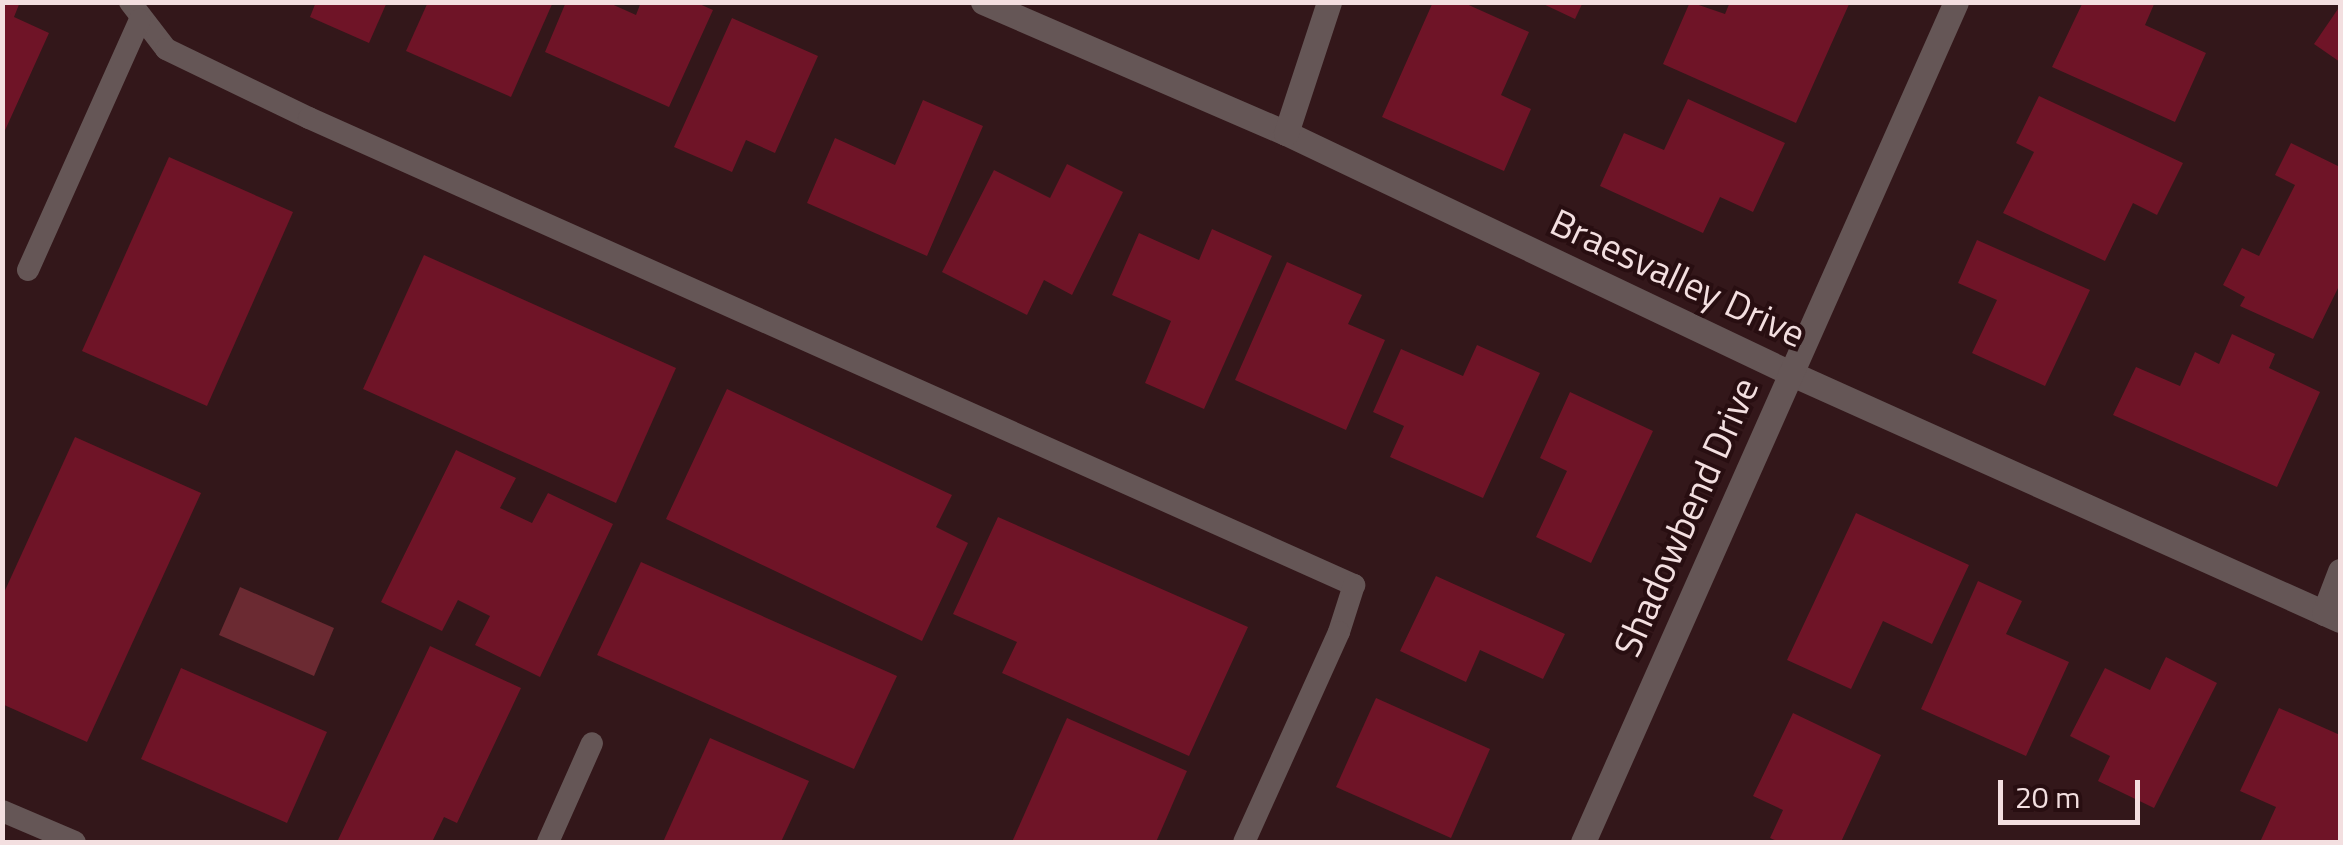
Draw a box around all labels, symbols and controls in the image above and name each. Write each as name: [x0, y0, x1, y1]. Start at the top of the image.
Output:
street label: Braesvalley Drive: [1544, 199, 1812, 357]
street label: Shadowbend Drive: [1604, 371, 1768, 663]
scale bar: [2003, 760, 2146, 822]
text: 20 m: [2015, 774, 2080, 820]

